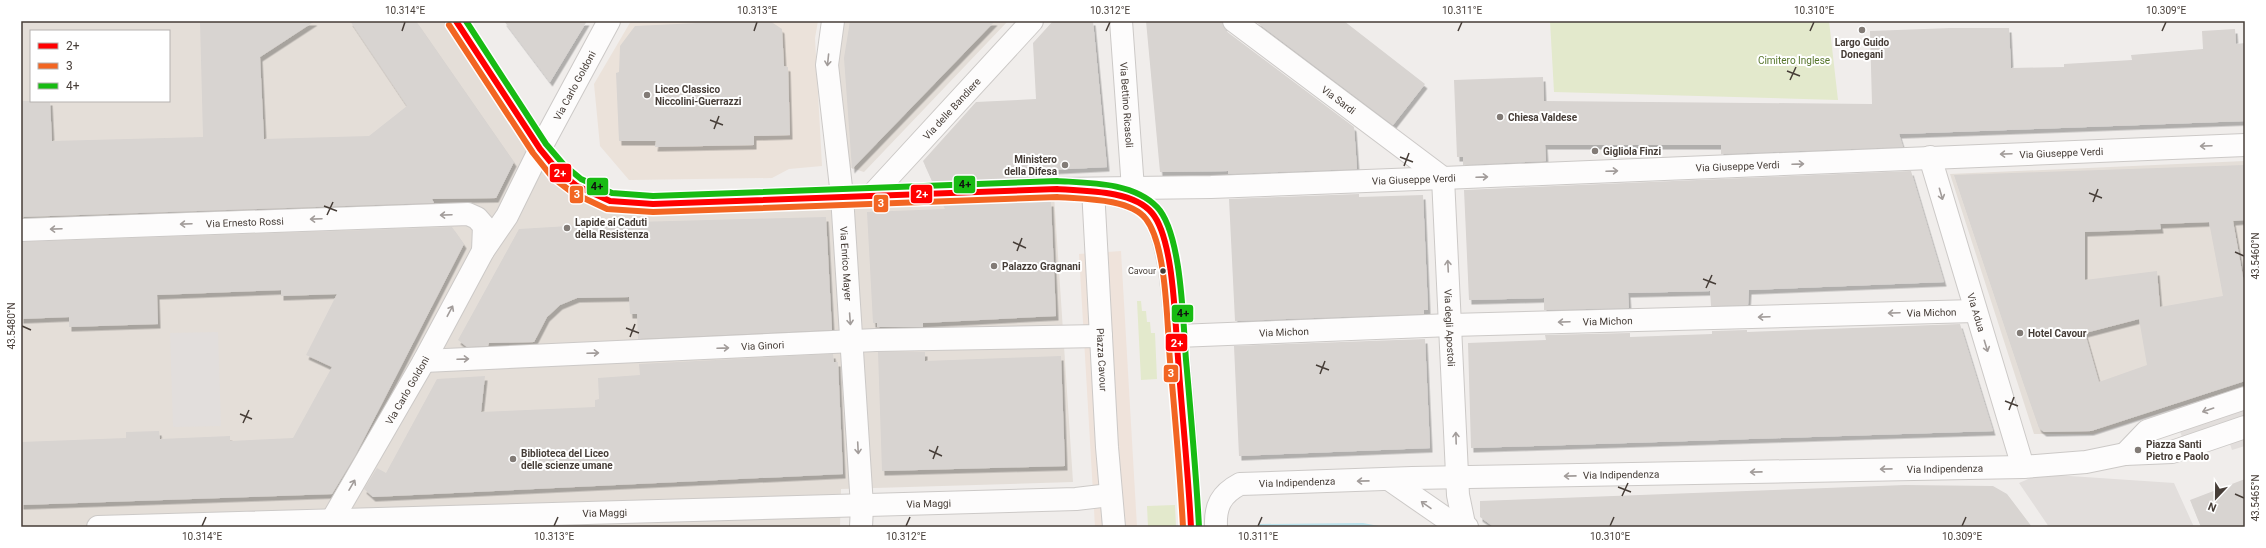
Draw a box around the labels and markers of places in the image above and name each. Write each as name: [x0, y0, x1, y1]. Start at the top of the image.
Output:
marker: Largo Guido Donegani: [1857, 25, 1867, 35]
place label: Largo Guido Donegani: [1835, 37, 1890, 60]
place label: Liceo Classico Niccolini-Guerrazzi: [655, 84, 742, 107]
marker: Liceo Classico Niccolini-Guerrazzi: [642, 90, 652, 100]
marker: Chiesa Valdese: [1495, 112, 1505, 122]
place label: Chiesa Valdese: [1508, 112, 1578, 123]
marker: Gigliola Finzi: [1590, 146, 1600, 156]
place label: Gigliola Finzi: [1603, 146, 1661, 157]
place label: Ministero della Difesa: [1004, 154, 1058, 177]
marker: Ministero della Difesa: [1060, 160, 1070, 170]
place label: Lapide ai Caduti della Resistenza: [575, 217, 649, 240]
marker: Lapide ai Caduti della Resistenza: [562, 223, 572, 233]
marker: Palazzo Gragnani: [989, 261, 999, 271]
place label: Palazzo Gragnani: [1002, 261, 1081, 272]
place label: Cavour: [1128, 266, 1156, 276]
marker: Cavour: [1158, 266, 1168, 276]
marker: Hotel Cavour: [2015, 328, 2025, 338]
place label: Hotel Cavour: [2028, 328, 2087, 339]
place label: Piazza Santi Pietro e Paolo: [2146, 439, 2209, 462]
marker: Piazza Santi Pietro e Paolo: [2133, 445, 2143, 455]
place label: Biblioteca del Liceo delle scienze umane: [521, 448, 613, 471]
marker: Biblioteca del Liceo delle scienze umane: [508, 454, 518, 464]

